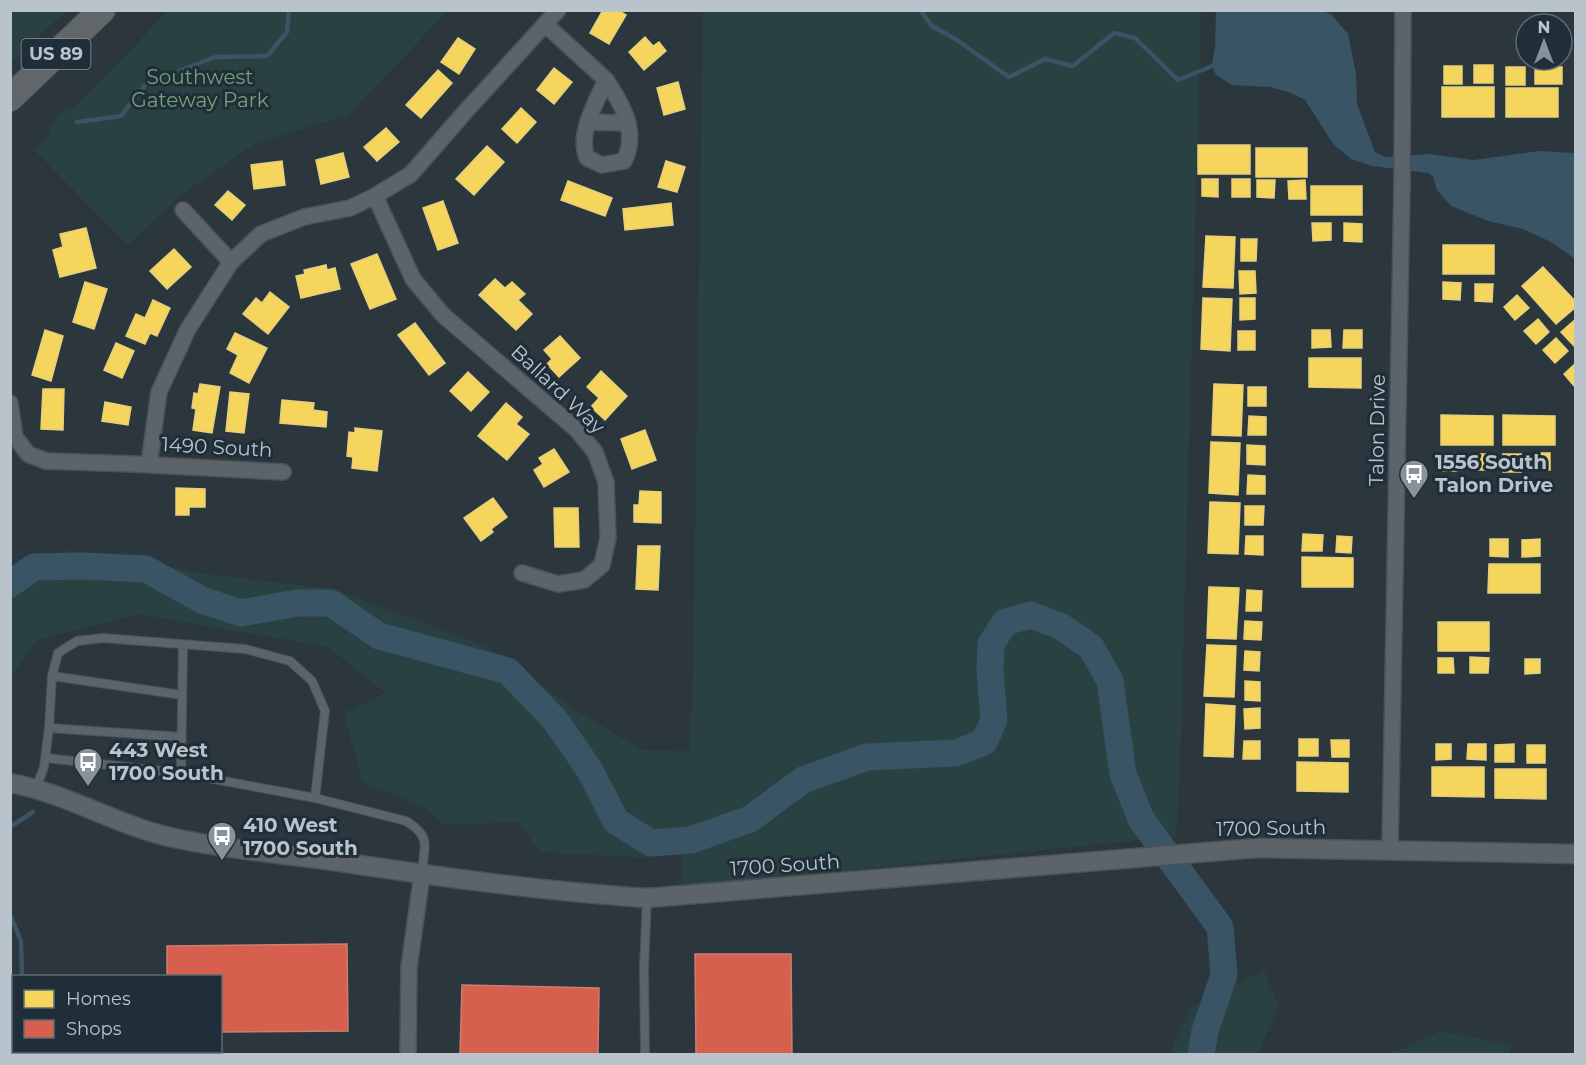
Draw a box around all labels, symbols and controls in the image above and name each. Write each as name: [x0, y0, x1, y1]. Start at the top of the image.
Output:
north arrow: [1514, 12, 1574, 72]
text: N: [1538, 18, 1550, 37]
road number: US 89: [22, 39, 90, 69]
park label: Southwest Gateway Park: [131, 65, 269, 112]
street label: Ballard Way: [506, 340, 610, 439]
street label: Talon Drive: [1364, 374, 1390, 486]
street label: 1490 South: [161, 432, 273, 462]
place label: 1556 South Talon Drive: [1435, 450, 1553, 497]
bus stop icon: 1556 South Talon Drive: [1398, 458, 1430, 500]
place label: 443 West 1700 South: [109, 738, 224, 785]
bus stop icon: 443 West 1700 South: [72, 746, 104, 788]
place label: 410 West 1700 South: [243, 813, 358, 860]
street label: 1700 South: [1216, 815, 1326, 841]
bus stop icon: 410 West 1700 South: [206, 820, 238, 862]
street label: 1700 South: [729, 849, 841, 881]
legend: [12, 975, 222, 1053]
text: Homes: [66, 988, 131, 1010]
text: Shops: [66, 1018, 122, 1040]

